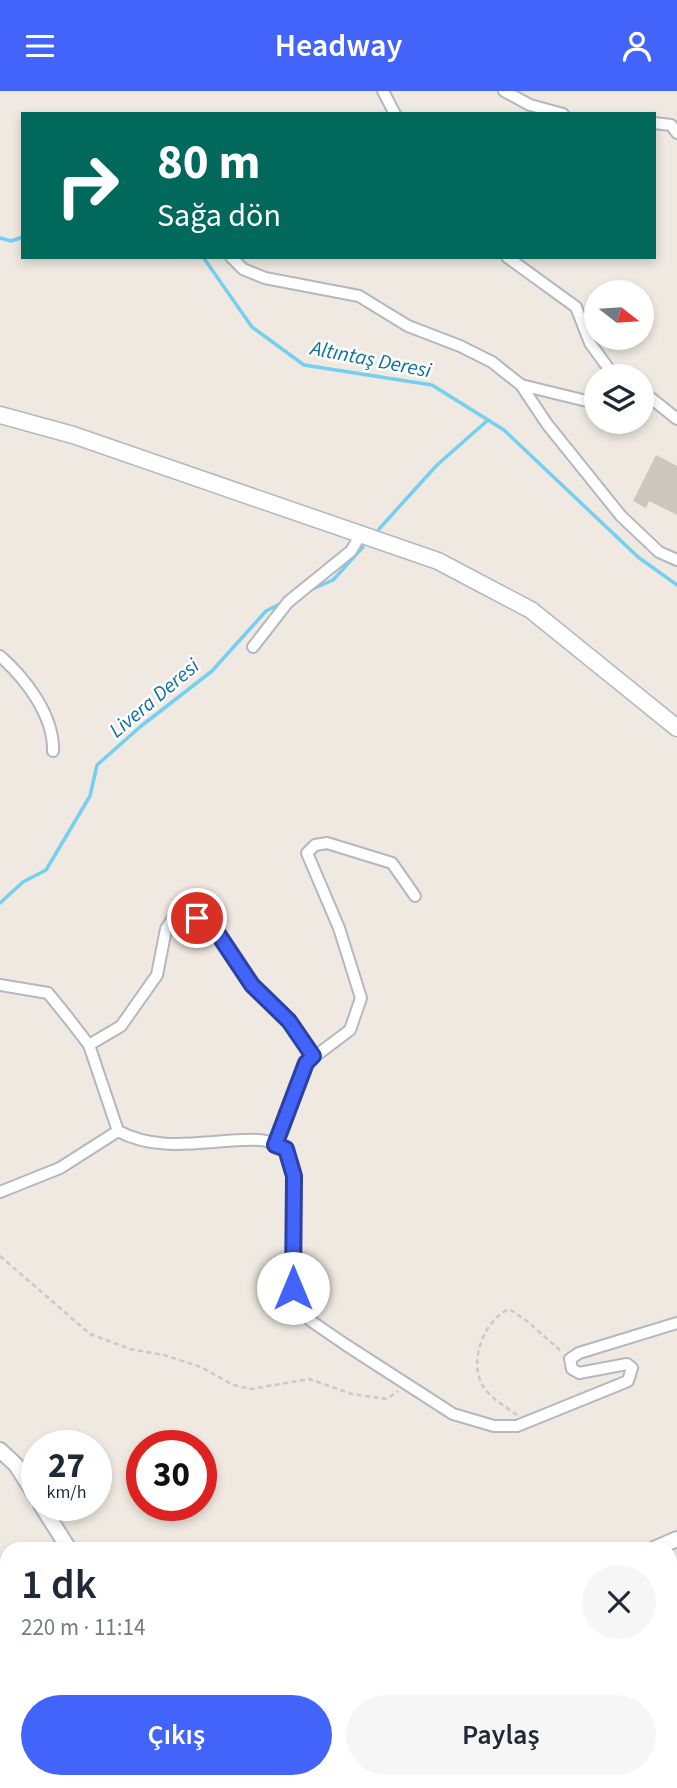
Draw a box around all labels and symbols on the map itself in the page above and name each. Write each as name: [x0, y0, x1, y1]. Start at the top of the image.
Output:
north arrow: [584, 280, 654, 350]
water label: Altıntaş Deresi: [306, 332, 435, 386]
water label: Livera Deresi: [102, 651, 206, 745]
pin: [167, 888, 227, 948]
position arrow: [256, 1251, 330, 1325]
speed limit sign: 30: [126, 1430, 217, 1521]

